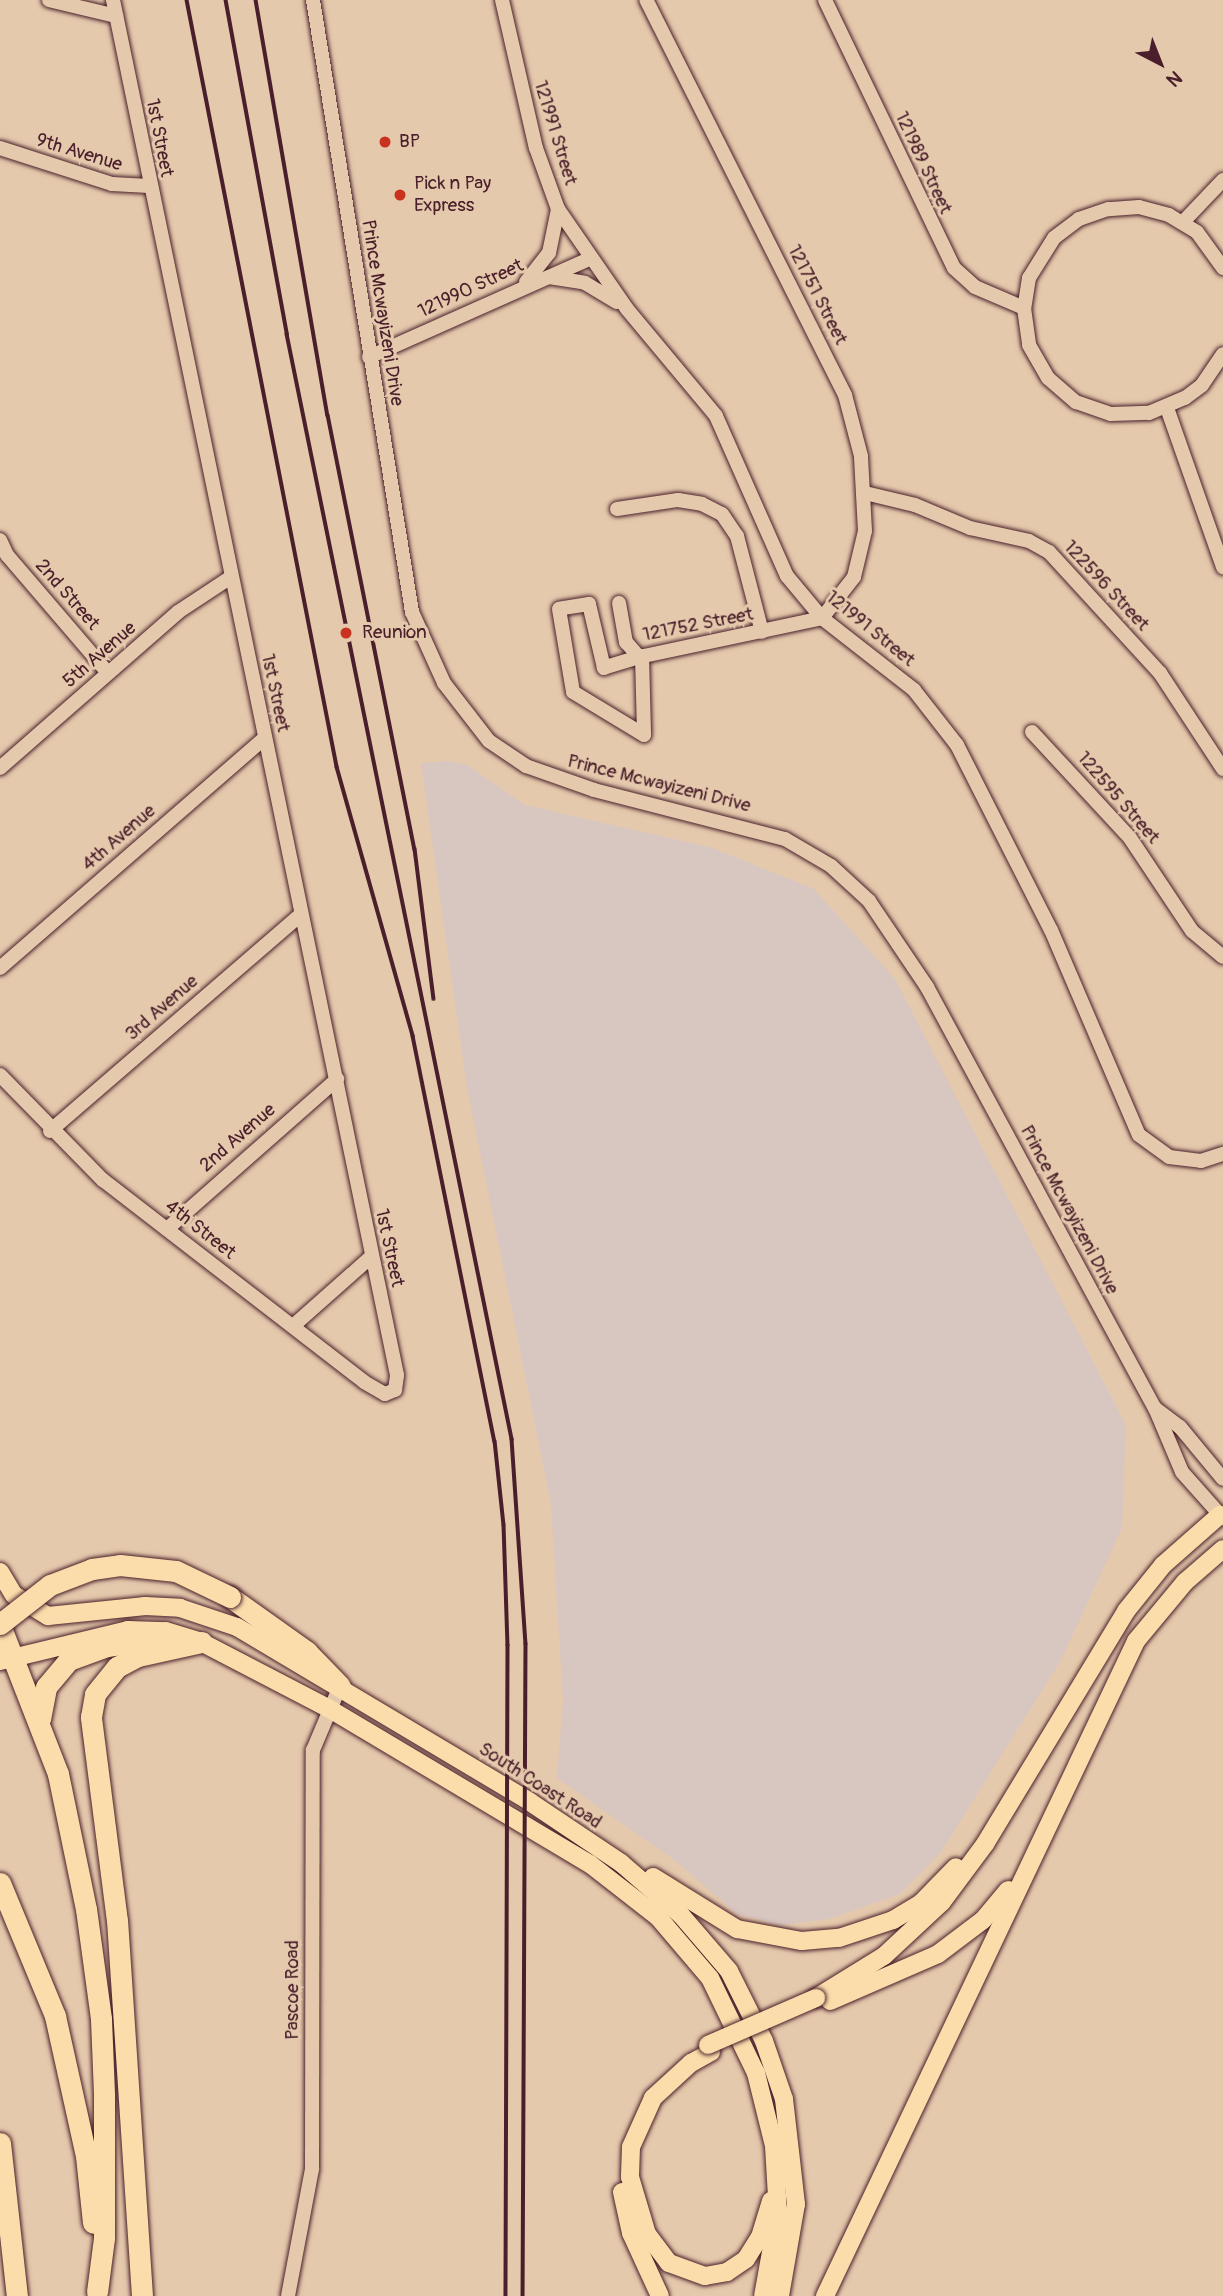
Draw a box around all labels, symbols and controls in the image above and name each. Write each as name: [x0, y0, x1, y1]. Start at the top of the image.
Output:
north arrow: [1125, 28, 1195, 98]
text: N: [1161, 65, 1187, 92]
street label: 121991 Street: [528, 78, 582, 188]
street label: 1st Street: [140, 97, 178, 179]
street label: 121989 Street: [889, 108, 957, 218]
street label: 9th Avenue: [33, 129, 125, 177]
place label: BP: [399, 131, 420, 153]
marker: BP: [377, 134, 393, 150]
place label: Pick n Pay Express: [414, 173, 491, 217]
marker: Pick n Pay Express: [392, 187, 408, 203]
street label: Prince Mcwayizeni Drive: [356, 218, 408, 408]
street label: 121751 Street: [782, 241, 852, 349]
street label: 121990 Street: [415, 255, 527, 323]
street label: 122596 Street: [1058, 536, 1154, 636]
street label: 2nd Street: [30, 555, 104, 635]
street label: 121991 Street: [821, 586, 919, 672]
street label: 121752 Street: [641, 603, 755, 647]
street label: 5th Avenue: [59, 617, 141, 693]
place label: Reunion: [362, 622, 427, 644]
marker: Reunion: [336, 623, 356, 643]
street label: 1st Street: [256, 652, 294, 734]
street label: 122595 Street: [1072, 747, 1164, 849]
street label: Prince Mcwayizeni Drive: [565, 750, 753, 818]
street label: 4th Avenue: [78, 800, 160, 876]
street label: 3rd Avenue: [121, 970, 203, 1046]
street label: 2nd Avenue: [195, 1099, 281, 1177]
street label: Prince Mcwayizeni Drive: [1015, 1122, 1123, 1298]
street label: 4th Street: [160, 1195, 240, 1265]
street label: 1st Street: [370, 1207, 408, 1289]
street label: South Coast Road: [474, 1738, 606, 1834]
street label: Pascoe Road: [282, 1940, 304, 2040]

